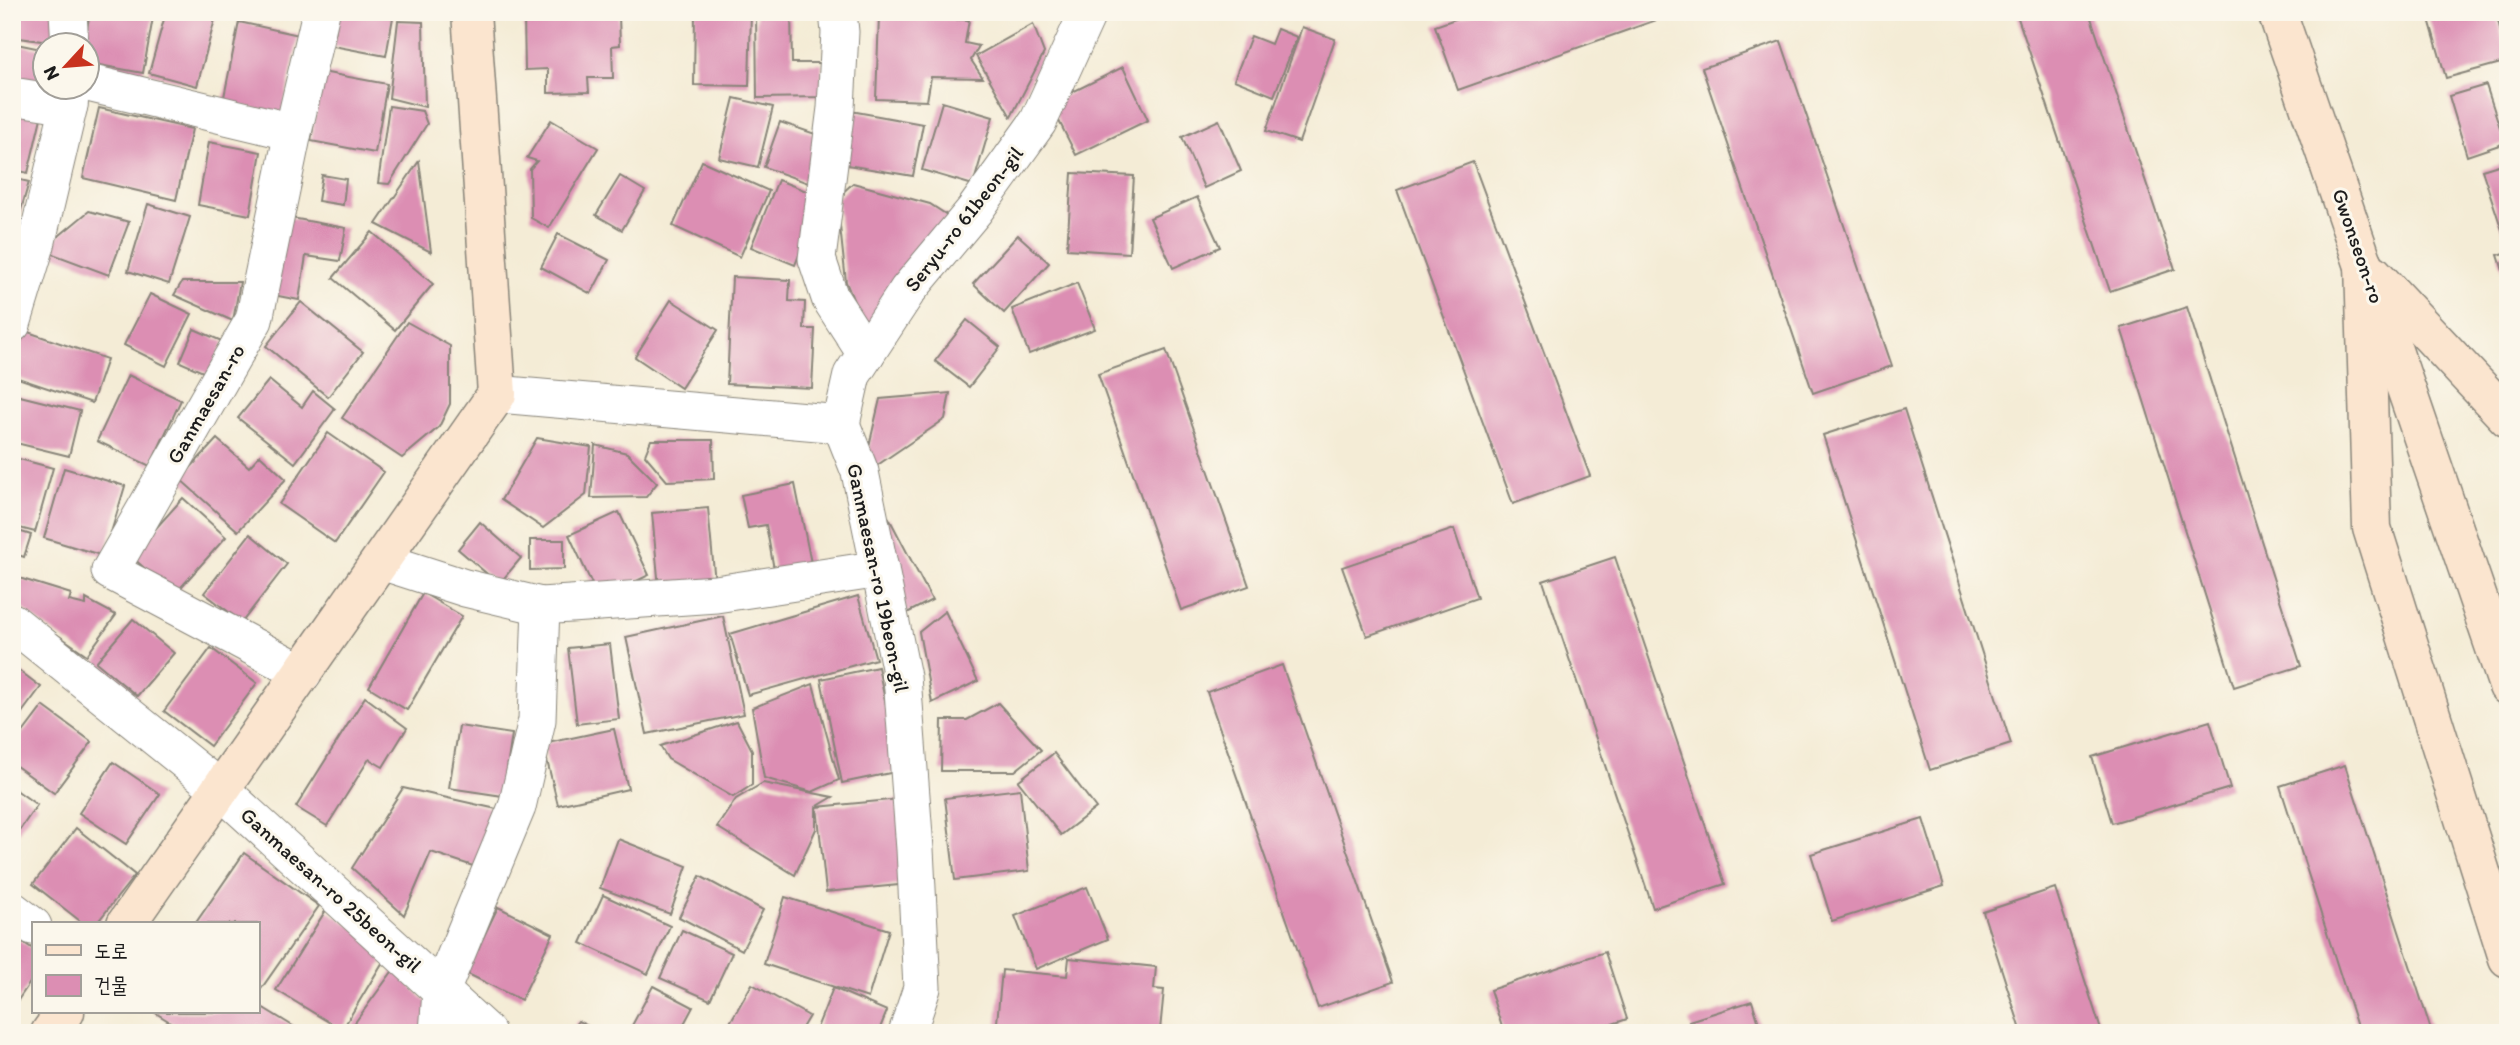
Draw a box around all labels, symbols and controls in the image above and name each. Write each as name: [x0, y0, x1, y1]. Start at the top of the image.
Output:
north arrow: [32, 32, 102, 102]
text: N: [38, 62, 64, 84]
street label: Seryu-ro 61beon-gil: [899, 141, 1028, 296]
street label: Gwonseon-ro: [2327, 185, 2390, 307]
street label: Ganmaesan-ro: [161, 340, 250, 468]
street label: Ganmaesan-ro 19beon-gil: [842, 461, 915, 695]
street label: Ganmaesan-ro 25beon-gil: [236, 802, 427, 978]
legend: [32, 922, 259, 1014]
text: 도로: [94, 938, 128, 963]
text: 건물: [94, 972, 128, 997]

